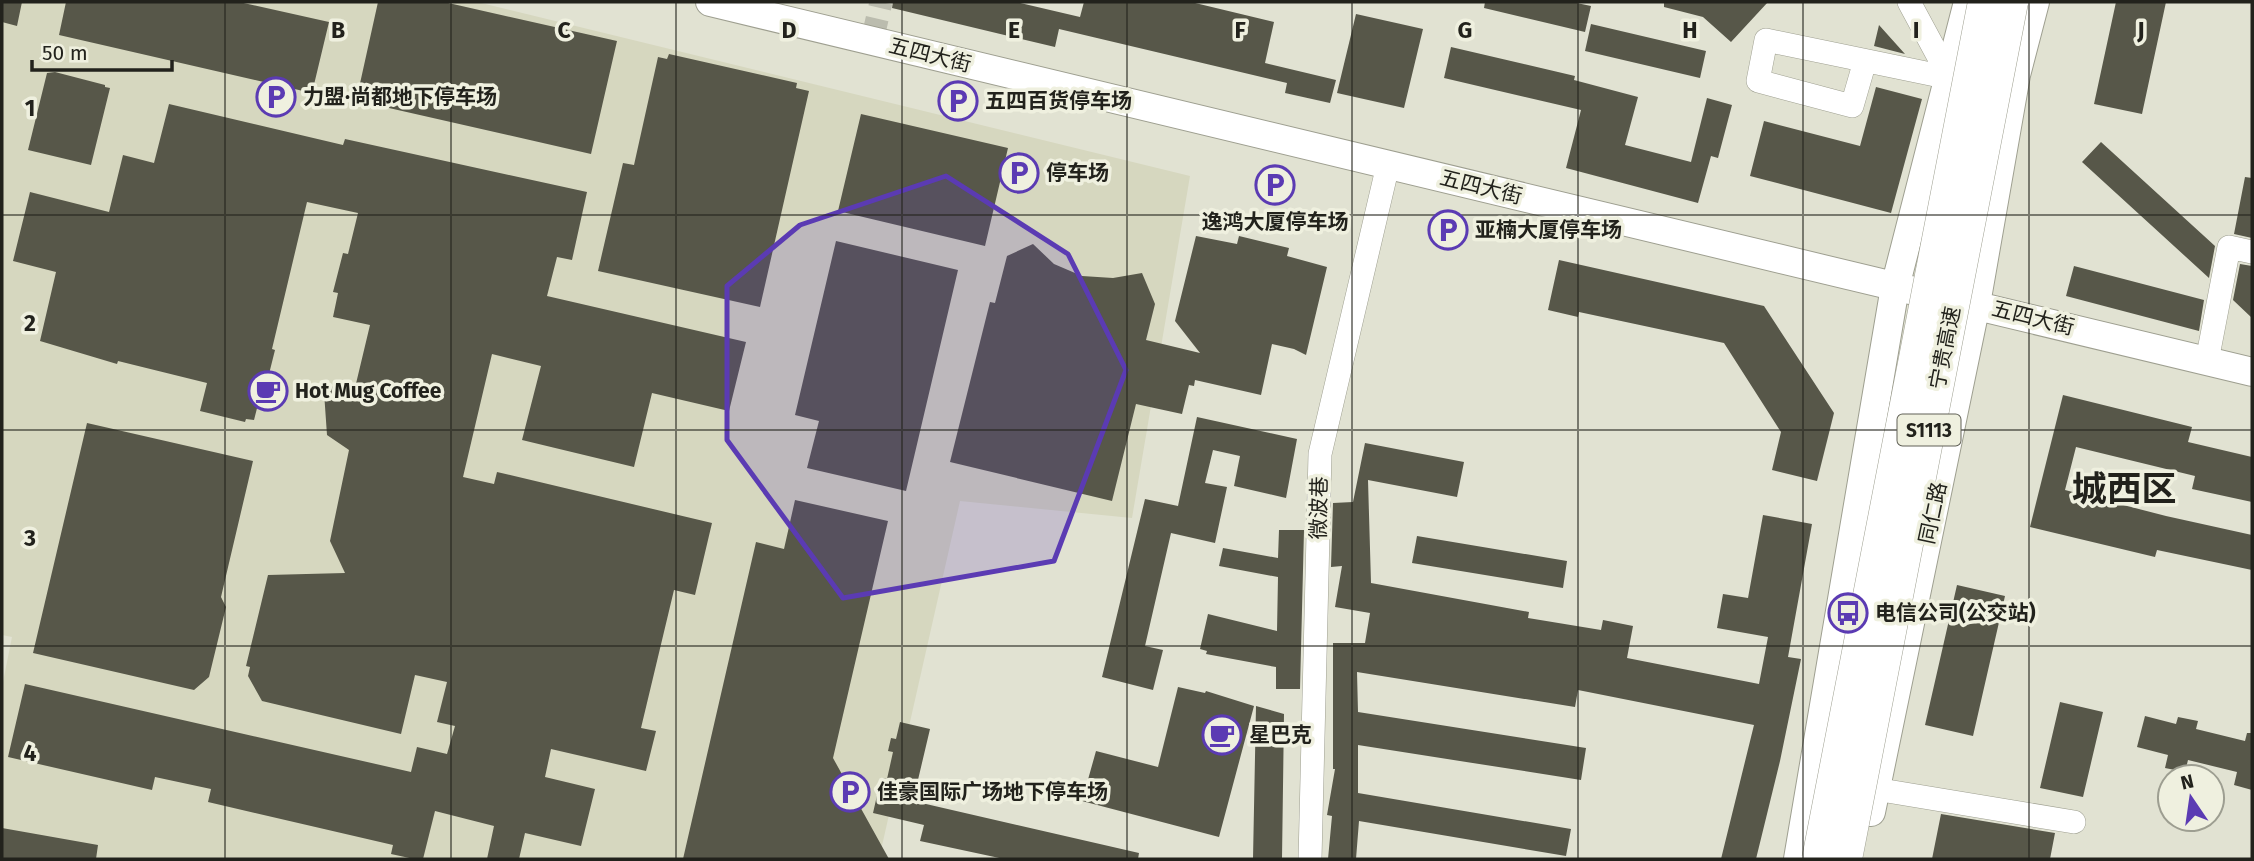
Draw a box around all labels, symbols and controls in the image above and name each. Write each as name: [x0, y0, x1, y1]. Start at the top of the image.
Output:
text: B: [331, 16, 345, 44]
text: C: [557, 16, 571, 44]
text: D: [782, 16, 797, 44]
text: E: [1008, 16, 1020, 44]
text: F: [1234, 16, 1246, 44]
text: G: [1458, 16, 1472, 44]
text: H: [1682, 16, 1698, 44]
text: I: [1913, 16, 1919, 44]
text: J: [2136, 16, 2145, 44]
scale bar: [32, 28, 172, 72]
street label: 五四大街: [886, 32, 974, 78]
text: 50 m: [42, 40, 88, 66]
parking icon: 力盟·尚都地下停车场: [255, 76, 297, 118]
parking icon: 五四百货停车场: [937, 80, 979, 122]
place label: 力盟·尚都地下停车场: [303, 84, 497, 110]
place label: 五四百货停车场: [985, 88, 1132, 114]
text: 1: [25, 94, 35, 122]
parking icon: 停车场: [998, 152, 1040, 194]
place label: 停车场: [1046, 160, 1109, 186]
parking icon: 逸鸿大厦停车场: [1254, 164, 1296, 206]
street label: 五四大街: [1437, 164, 1525, 210]
place label: 逸鸿大厦停车场: [1202, 209, 1349, 235]
parking icon: 亚楠大厦停车场: [1427, 209, 1469, 251]
place label: 亚楠大厦停车场: [1475, 217, 1622, 243]
street label: 五四大街: [1989, 295, 2077, 341]
street label: 宁贵高速: [1924, 304, 1966, 392]
text: 2: [24, 309, 36, 337]
cafe icon: Hot Mug Coffee: [247, 370, 289, 412]
place label: Hot Mug Coffee: [295, 378, 442, 404]
road number: S1113: [1898, 414, 1960, 446]
district label: 城西区: [2071, 468, 2177, 510]
street label: 微波巷: [1305, 476, 1333, 540]
street label: 同仁路: [1914, 479, 1952, 547]
text: 3: [23, 524, 36, 552]
bus stop icon: 电信公司(公交站): [1827, 592, 1869, 634]
place label: 电信公司(公交站): [1875, 600, 2036, 626]
cafe icon: 星巴克: [1201, 714, 1243, 756]
place label: 星巴克: [1249, 722, 1312, 748]
text: 4: [24, 739, 37, 767]
north arrow: [2156, 763, 2226, 833]
text: N: [2179, 769, 2196, 795]
parking icon: 佳豪国际广场地下停车场: [829, 771, 871, 813]
place label: 佳豪国际广场地下停车场: [877, 779, 1108, 805]

